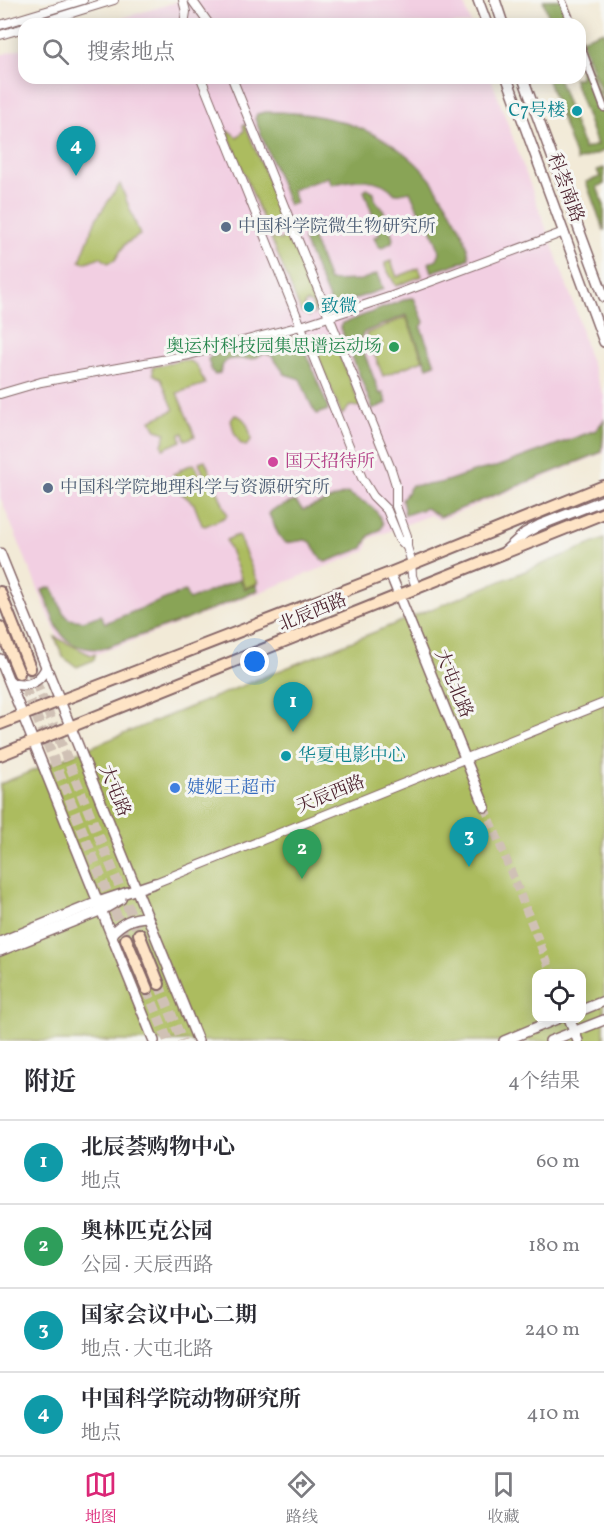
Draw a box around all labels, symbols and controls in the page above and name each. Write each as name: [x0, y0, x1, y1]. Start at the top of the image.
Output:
search box: [18, 18, 586, 84]
icon: search: [39, 35, 72, 68]
text: 搜索地点: [87, 38, 175, 69]
place label: C7号楼: [509, 99, 565, 124]
marker: C7号楼: [570, 104, 584, 118]
pin: 4: [56, 126, 96, 176]
street label: 科荟南路: [541, 150, 589, 226]
place label: 中国科学院微生物研究所: [238, 215, 436, 240]
marker: 中国科学院微生物研究所: [219, 220, 233, 234]
place label: 致微: [321, 295, 357, 320]
marker: 致微: [302, 300, 316, 314]
place label: 奥运村科技园集思谱运动场: [166, 335, 382, 360]
marker: 奥运村科技园集思谱运动场: [387, 340, 401, 354]
place label: 国天招待所: [285, 450, 375, 475]
marker: 国天招待所: [266, 455, 280, 469]
place label: 中国科学院地理科学与资源研究所: [60, 476, 330, 501]
marker: 中国科学院地理科学与资源研究所: [41, 481, 55, 495]
street label: 北辰西路: [275, 588, 351, 638]
street label: 大屯北路: [428, 646, 478, 722]
your location: [240, 647, 269, 676]
pin: 1: [274, 682, 312, 732]
place label: 华夏电影中心: [298, 744, 406, 769]
marker: 华夏电影中心: [279, 749, 293, 763]
street label: 大屯路: [92, 761, 136, 821]
street label: 天辰西路: [293, 770, 369, 820]
place label: 婕妮王超市: [187, 776, 277, 801]
marker: 婕妮王超市: [168, 781, 182, 795]
pin: 3: [450, 818, 488, 867]
pin: 2: [282, 830, 322, 879]
map controls: [532, 969, 586, 1023]
button: locate: [532, 969, 586, 1023]
text: 附近: [24, 1065, 76, 1101]
text: 4个结果: [508, 1068, 580, 1096]
text: 北辰荟购物中心: [81, 1133, 235, 1164]
text: 1: [39, 1148, 48, 1176]
text: 60 m: [536, 1148, 580, 1176]
text: 地点: [81, 1168, 121, 1196]
text: 奥林匹克公园: [81, 1217, 213, 1248]
text: 2: [38, 1232, 49, 1260]
text: 180 m: [528, 1232, 580, 1260]
text: 公园 · 天辰西路: [81, 1252, 213, 1280]
text: 国家会议中心二期: [81, 1301, 257, 1332]
text: 3: [38, 1316, 49, 1344]
text: 240 m: [525, 1316, 580, 1344]
text: 地点 · 大屯北路: [81, 1336, 213, 1364]
text: 中国科学院动物研究所: [81, 1385, 301, 1416]
text: 4: [37, 1400, 50, 1428]
text: 410 m: [527, 1400, 580, 1428]
text: 地点: [81, 1420, 121, 1448]
tab: 地图: [84, 1468, 117, 1529]
tab: 路线: [285, 1468, 318, 1529]
tab: 收藏: [487, 1468, 520, 1529]

